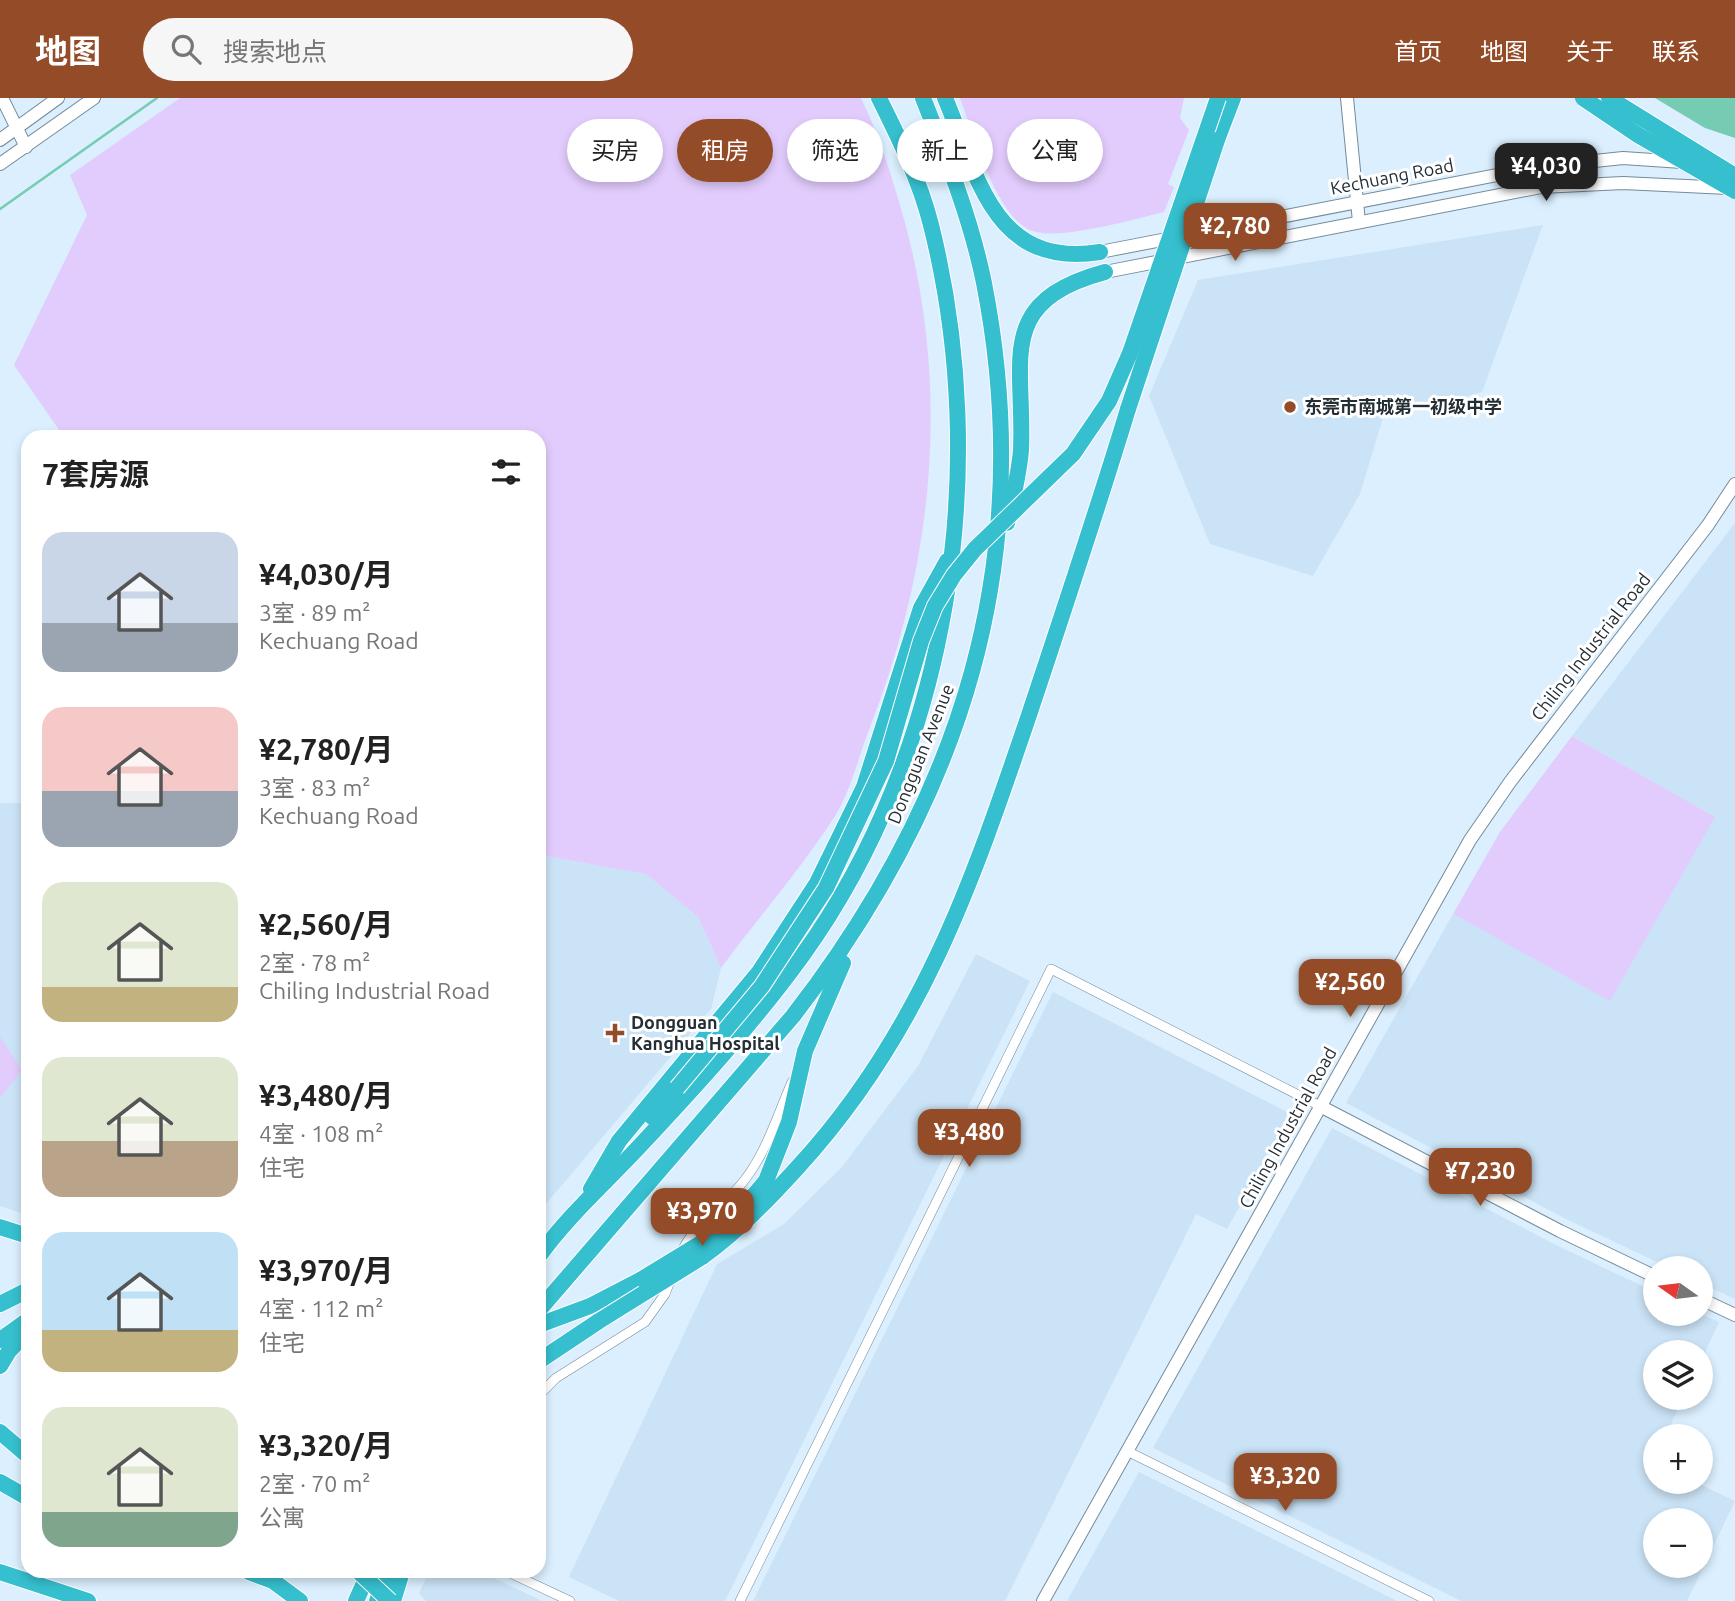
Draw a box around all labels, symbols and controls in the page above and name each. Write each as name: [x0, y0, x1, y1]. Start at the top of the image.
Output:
search box: [143, 18, 633, 81]
icon: search: [167, 30, 205, 68]
text: 地图: [35, 32, 101, 69]
text: 搜索地点: [223, 37, 327, 66]
text: 首页: [1394, 38, 1442, 65]
text: 地图: [1480, 38, 1528, 65]
text: 关于: [1566, 38, 1614, 65]
text: 联系: [1652, 38, 1700, 65]
chip: 买房: [567, 119, 663, 182]
chip: 租房: [677, 119, 773, 182]
chip: 筛选: [787, 119, 883, 182]
chip: 新上: [897, 119, 993, 182]
chip: 公寓: [1007, 119, 1103, 182]
pin: ¥4,030: [1489, 144, 1603, 203]
text: ¥4,030: [1511, 153, 1581, 178]
street label: Kechuang Road: [1329, 154, 1455, 198]
pin: ¥2,780: [1178, 204, 1292, 263]
text: ¥2,780: [1200, 213, 1270, 238]
place label: 东莞市南城第一初级中学: [1304, 396, 1502, 416]
marker: 东莞市南城第一初级中学: [1282, 399, 1298, 415]
icon: filters: [487, 453, 525, 491]
text: 7套房源: [42, 457, 149, 491]
text: ¥4,030/月: [259, 557, 394, 591]
icon: home: [98, 560, 182, 644]
street label: Chiling Industrial Road: [1527, 569, 1654, 724]
text: 3室 · 89 m²: [259, 600, 370, 625]
text: Kechuang Road: [259, 628, 419, 653]
street label: Dongguan Avenue: [883, 681, 957, 826]
text: ¥2,780/月: [259, 732, 394, 766]
icon: home: [98, 735, 182, 819]
text: 3室 · 83 m²: [259, 775, 370, 800]
text: Kechuang Road: [259, 803, 419, 828]
text: ¥2,560/月: [259, 907, 394, 941]
icon: home: [98, 910, 182, 994]
text: 2室 · 78 m²: [259, 950, 370, 975]
pin: ¥2,560: [1293, 960, 1407, 1019]
text: ¥2,560: [1315, 969, 1385, 994]
text: Chiling Industrial Road: [259, 978, 490, 1003]
place label: Dongguan Kanghua Hospital: [631, 1012, 780, 1053]
marker: Dongguan Kanghua Hospital: [605, 1023, 625, 1043]
street label: Chiling Industrial Road: [1235, 1044, 1340, 1211]
text: ¥3,480/月: [259, 1078, 394, 1112]
icon: home: [98, 1085, 182, 1169]
pin: ¥3,480: [912, 1110, 1026, 1169]
text: ¥3,480: [934, 1119, 1004, 1144]
text: 4室 · 108 m²: [259, 1121, 383, 1146]
pin: ¥7,230: [1423, 1148, 1537, 1208]
text: 住宅: [259, 1155, 305, 1180]
text: ¥7,230: [1445, 1158, 1515, 1183]
pin: ¥3,970: [645, 1188, 759, 1248]
text: ¥3,970: [667, 1198, 737, 1223]
text: ¥3,970/月: [259, 1253, 394, 1287]
north arrow: [1643, 1256, 1713, 1326]
map controls: [1643, 1256, 1713, 1578]
icon: home: [98, 1260, 182, 1344]
text: 4室 · 112 m²: [259, 1296, 383, 1321]
text: 住宅: [259, 1330, 305, 1355]
button: layers: [1643, 1340, 1713, 1410]
button: +: [1643, 1424, 1713, 1494]
text: ¥3,320/月: [259, 1428, 394, 1462]
icon: home: [98, 1435, 182, 1519]
pin: ¥3,320: [1228, 1454, 1342, 1513]
text: ¥3,320: [1250, 1463, 1320, 1488]
text: 2室 · 70 m²: [259, 1471, 370, 1496]
text: 公寓: [259, 1505, 305, 1530]
button: −: [1643, 1508, 1713, 1578]

